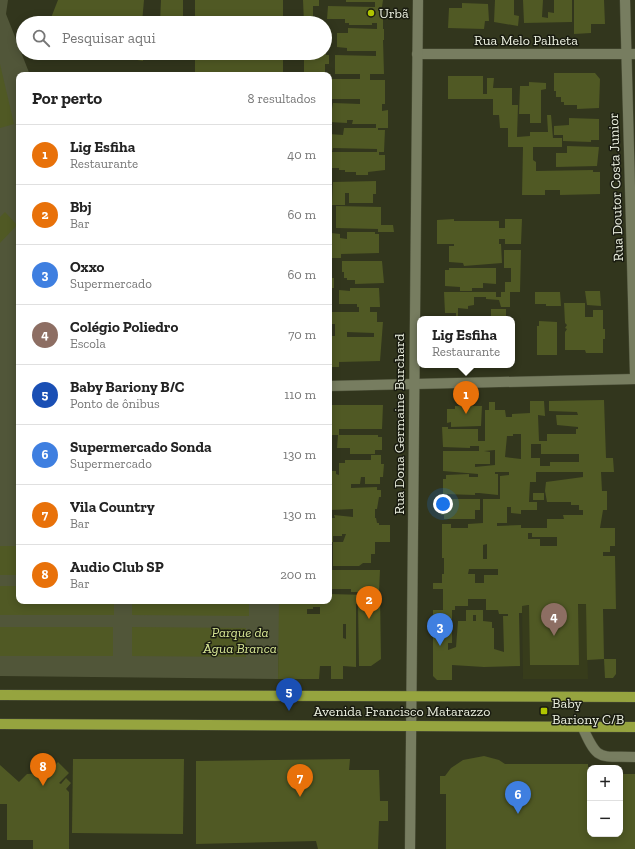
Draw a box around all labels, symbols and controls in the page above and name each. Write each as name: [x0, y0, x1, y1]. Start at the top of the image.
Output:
place label: Urbã: [379, 5, 409, 22]
marker: Urbã: [366, 8, 376, 18]
search box: [16, 16, 332, 60]
icon: search: [30, 27, 52, 49]
text: Pesquisar aqui: [62, 29, 156, 47]
street label: Rua Melo Palheta: [474, 32, 578, 49]
text: Por perto: [32, 88, 102, 108]
text: 8 resultados: [247, 91, 316, 106]
street label: Rua Doutor Costa Junior: [605, 112, 627, 262]
text: Lig Esfiha: [70, 138, 135, 156]
text: 1: [42, 147, 48, 162]
text: 40 m: [287, 147, 316, 162]
text: Restaurante: [70, 156, 138, 171]
text: Bbj: [70, 198, 92, 216]
text: 2: [42, 207, 48, 222]
text: 60 m: [287, 207, 316, 222]
text: Bar: [70, 216, 90, 231]
text: Oxxo: [70, 258, 104, 276]
text: 3: [42, 267, 48, 282]
text: 60 m: [287, 267, 316, 282]
text: Supermercado: [70, 276, 152, 291]
popup: [417, 316, 515, 368]
text: Colégio Poliedro: [70, 318, 178, 336]
text: Lig Esfiha: [432, 326, 497, 344]
text: 4: [41, 327, 49, 342]
text: 70 m: [288, 327, 316, 342]
street label: Rua Dona Germaine Burchard: [391, 333, 408, 514]
text: Escola: [70, 336, 106, 351]
text: Restaurante: [432, 344, 500, 359]
text: Baby Bariony B/C: [70, 378, 184, 396]
pin: 1: [453, 381, 479, 414]
text: 5: [42, 387, 48, 402]
text: 110 m: [284, 387, 316, 402]
text: Ponto de ônibus: [70, 396, 160, 411]
text: Supermercado Sonda: [70, 438, 212, 456]
text: 6: [42, 447, 48, 462]
text: 130 m: [283, 447, 316, 462]
text: Supermercado: [70, 456, 152, 471]
your location: [433, 494, 453, 514]
text: Vila Country: [70, 498, 155, 516]
text: 7: [42, 507, 48, 522]
text: 130 m: [283, 507, 316, 522]
text: Bar: [70, 516, 90, 531]
text: Audio Club SP: [70, 558, 164, 576]
text: 8: [41, 567, 49, 582]
text: 200 m: [280, 567, 316, 582]
text: Bar: [70, 576, 90, 591]
pin: 2: [356, 586, 382, 619]
pin: 4: [541, 603, 567, 636]
pin: 3: [427, 613, 453, 646]
park label: Parque da Água Branca: [202, 624, 277, 657]
pin: 5: [276, 678, 302, 711]
place label: Baby Bariony C/B: [552, 695, 624, 728]
street label: Avenida Francisco Matarazzo: [313, 703, 491, 720]
marker: Baby Bariony C/B: [539, 706, 549, 716]
pin: 8: [30, 753, 56, 786]
pin: 7: [287, 764, 313, 797]
map controls: [587, 765, 623, 837]
button: +: [587, 765, 623, 801]
pin: 6: [505, 781, 531, 814]
button: −: [587, 801, 623, 837]

